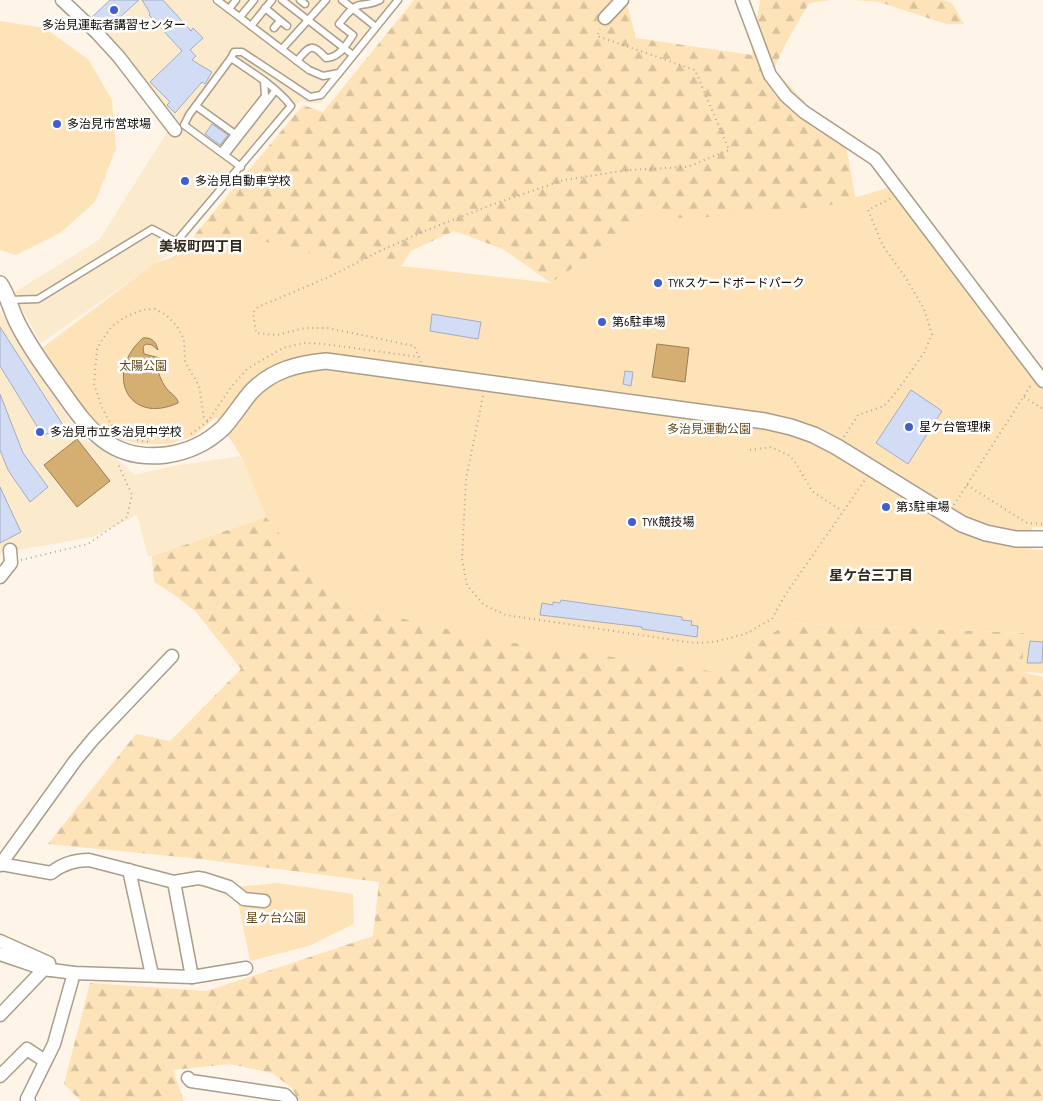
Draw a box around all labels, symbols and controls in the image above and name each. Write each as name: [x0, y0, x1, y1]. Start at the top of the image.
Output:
marker: 多治見運転者講習センター: [108, 4, 120, 16]
place label: 多治見運転者講習センター: [42, 17, 186, 32]
place label: 多治見市営球場: [67, 116, 151, 131]
marker: 多治見市営球場: [51, 118, 63, 130]
place label: 多治見自動車学校: [195, 173, 291, 188]
marker: 多治見自動車学校: [179, 175, 191, 187]
district label: 美坂町四丁目: [159, 237, 243, 255]
place label: TYKスケードボードパーク: [668, 275, 805, 290]
marker: TYKスケードボードパーク: [652, 277, 664, 289]
place label: 第6駐車場: [612, 314, 665, 329]
marker: 第6駐車場: [596, 316, 608, 328]
park label: 太陽公園: [119, 358, 167, 373]
place label: 星ケ台管理棟: [919, 419, 991, 434]
park label: 多治見運動公園: [667, 421, 751, 436]
marker: 星ケ台管理棟: [903, 421, 915, 433]
place label: 多治見市立多治見中学校: [50, 424, 182, 439]
marker: 多治見市立多治見中学校: [34, 426, 46, 438]
place label: 第3駐車場: [896, 499, 949, 514]
marker: 第3駐車場: [880, 501, 892, 513]
place label: TYK競技場: [642, 514, 695, 529]
marker: TYK競技場: [626, 516, 638, 528]
district label: 星ケ台三丁目: [829, 566, 913, 584]
park label: 星ケ台公園: [246, 910, 306, 925]

